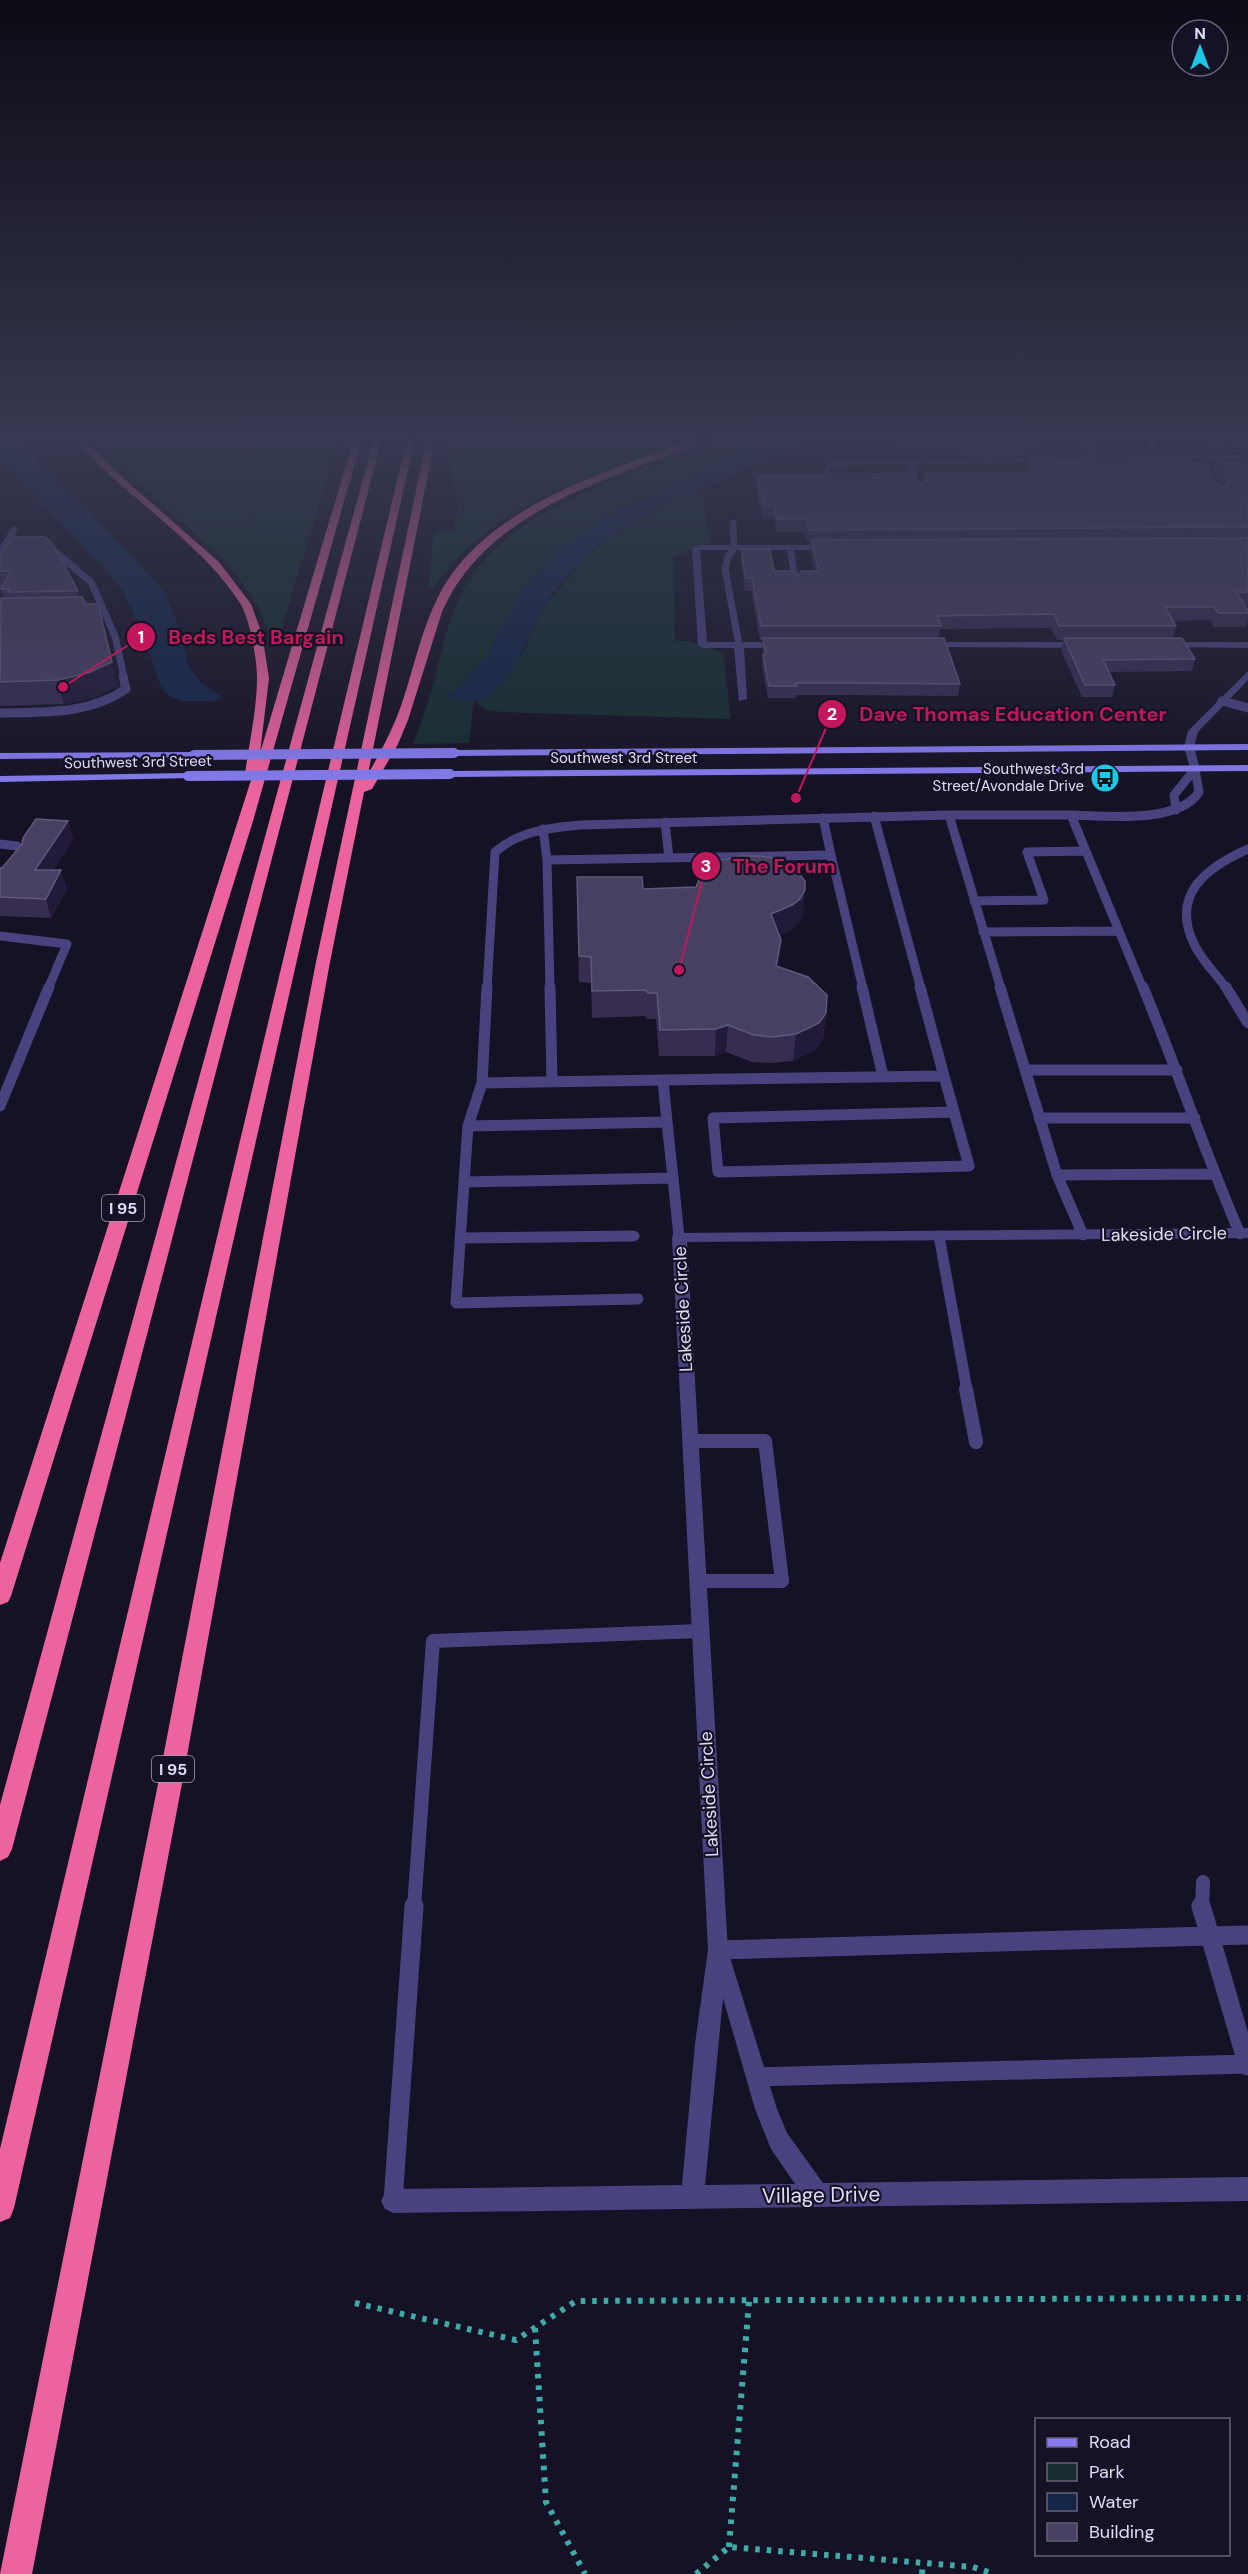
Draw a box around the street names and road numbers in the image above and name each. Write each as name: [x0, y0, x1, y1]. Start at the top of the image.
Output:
street label: Southwest 3rd Street: [550, 748, 698, 768]
street label: Southwest 3rd Street: [64, 751, 212, 773]
road number: I 95: [102, 1195, 144, 1221]
street label: Lakeside Circle: [1101, 1221, 1227, 1247]
street label: Lakeside Circle: [668, 1246, 698, 1372]
street label: Lakeside Circle: [694, 1731, 724, 1857]
road number: I 95: [152, 1756, 194, 1782]
street label: Village Drive: [762, 2180, 881, 2210]

